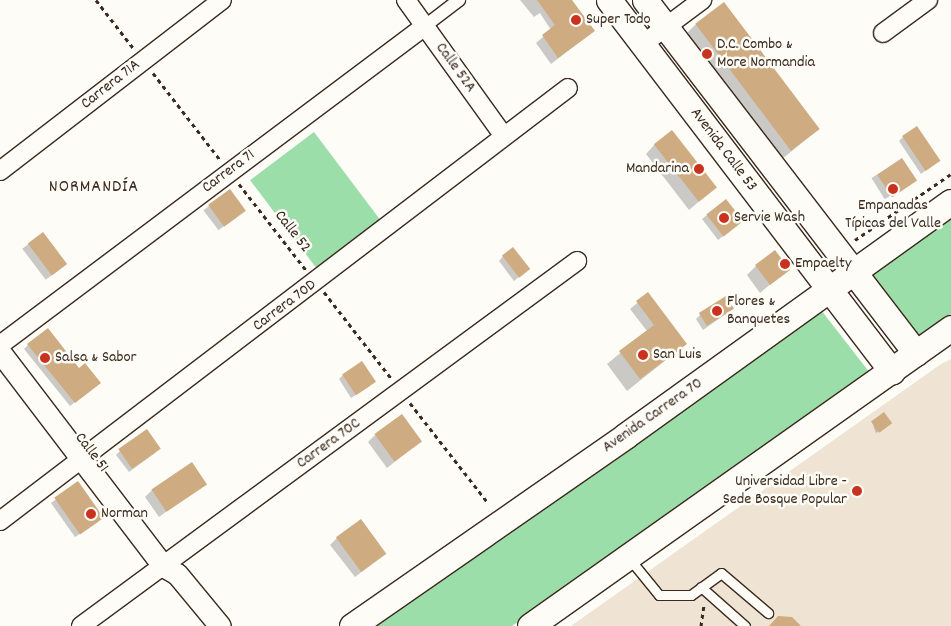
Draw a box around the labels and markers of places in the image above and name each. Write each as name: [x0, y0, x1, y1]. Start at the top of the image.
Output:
place label: Super Todo: [586, 10, 651, 30]
marker: Super Todo: [570, 14, 582, 26]
place label: D.C. Combo & More Normandia: [717, 35, 815, 73]
marker: D.C. Combo & More Normandia: [701, 48, 713, 60]
place label: Mandarina: [626, 159, 689, 179]
marker: Mandarina: [693, 163, 705, 175]
marker: Empanadas Típicas del Valle: [887, 183, 899, 195]
place label: Empanadas Típicas del Valle: [845, 196, 941, 234]
place label: Servie Wash: [734, 208, 805, 228]
marker: Servie Wash: [718, 212, 730, 224]
place label: Empaelty: [795, 254, 851, 274]
marker: Empaelty: [779, 258, 791, 270]
place label: Flores & Banquetes: [727, 292, 790, 330]
marker: Flores & Banquetes: [711, 305, 723, 317]
place label: San Luis: [653, 345, 702, 365]
place label: Salsa & Sabor: [55, 348, 137, 368]
marker: San Luis: [637, 349, 649, 361]
marker: Salsa & Sabor: [39, 352, 51, 364]
place label: Universidad Libre - Sede Bosque Popular: [723, 472, 847, 510]
marker: Universidad Libre - Sede Bosque Popular: [851, 485, 863, 497]
place label: Norman: [101, 504, 148, 524]
marker: Norman: [85, 508, 97, 520]

